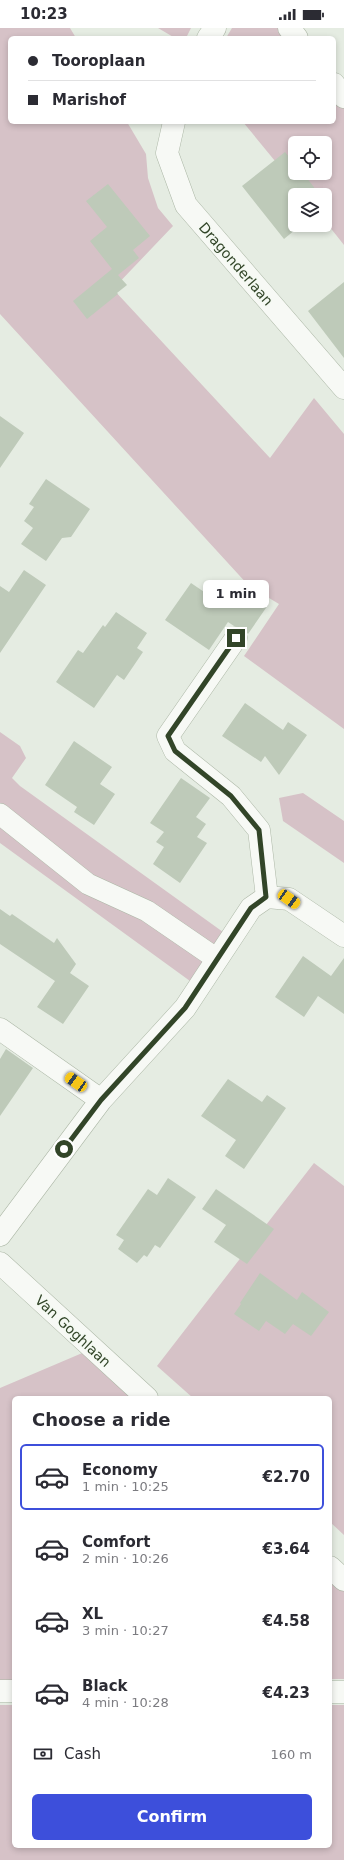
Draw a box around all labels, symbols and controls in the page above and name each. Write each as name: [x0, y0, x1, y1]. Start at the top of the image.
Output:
text: 10:23: [20, 5, 68, 23]
text: Tooroplaan: [52, 52, 145, 70]
text: Marishof: [52, 91, 126, 109]
map controls: [288, 136, 332, 232]
button: locate: [288, 136, 332, 180]
button: layers: [288, 188, 332, 232]
street label: Dragonderlaan: [196, 219, 276, 309]
callout: 1 min: [203, 580, 269, 608]
text: 1 min: [216, 586, 256, 601]
route end: [227, 629, 245, 647]
car: [276, 887, 302, 911]
car: [63, 1070, 89, 1094]
route start: [55, 1140, 73, 1158]
street label: Van Goghlaan: [32, 1292, 114, 1370]
text: Choose a ride: [32, 1409, 171, 1430]
icon: car: [34, 1459, 70, 1495]
text: Economy: [82, 1461, 158, 1479]
text: €2.70: [263, 1468, 310, 1486]
text: 1 min · 10:25: [82, 1479, 169, 1494]
icon: car: [34, 1531, 70, 1567]
text: Comfort: [82, 1533, 150, 1551]
text: €3.64: [263, 1540, 310, 1558]
text: 2 min · 10:26: [82, 1551, 169, 1566]
icon: car: [34, 1603, 70, 1639]
text: XL: [82, 1605, 103, 1623]
text: €4.58: [263, 1612, 310, 1630]
text: 3 min · 10:27: [82, 1623, 169, 1638]
icon: car: [34, 1675, 70, 1711]
text: Black: [82, 1677, 128, 1695]
text: €4.23: [263, 1684, 310, 1702]
text: 4 min · 10:28: [82, 1695, 169, 1710]
icon: cash: [32, 1743, 54, 1765]
text: Cash: [64, 1745, 101, 1763]
text: 160 m: [270, 1747, 312, 1762]
button: Confirm: [32, 1794, 312, 1840]

